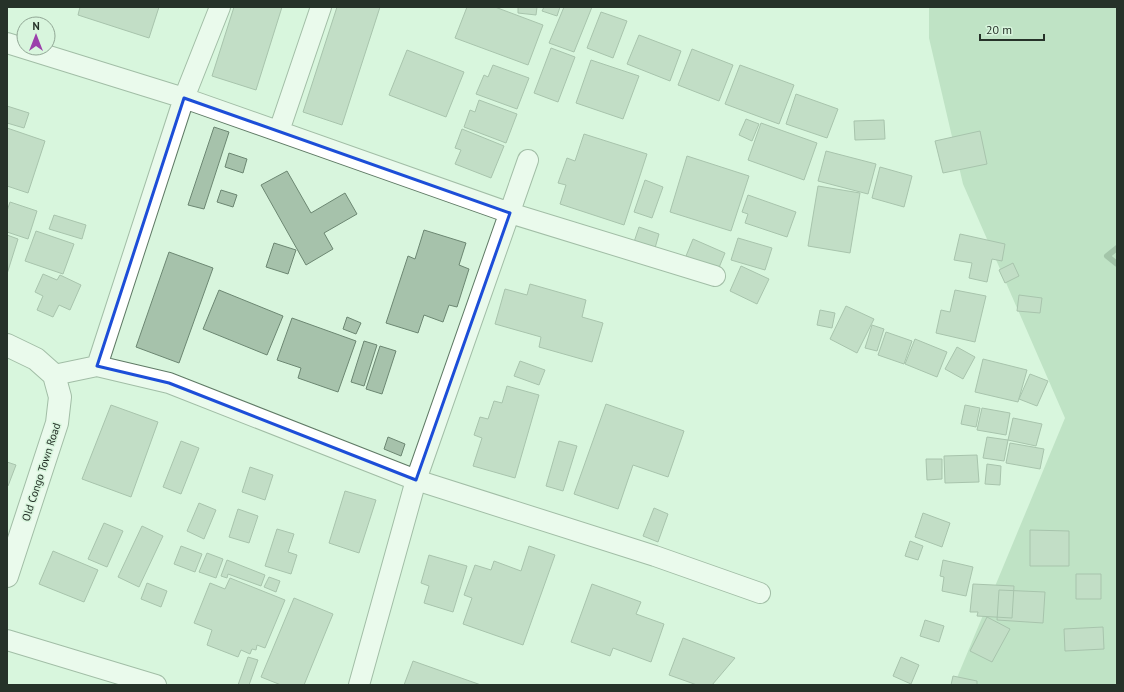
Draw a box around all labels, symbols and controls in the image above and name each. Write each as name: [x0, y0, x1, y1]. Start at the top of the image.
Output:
north arrow: [16, 16, 56, 56]
scale bar: [980, 16, 1044, 42]
text: N: [32, 19, 40, 33]
text: 20 m: [986, 22, 1012, 37]
street label: Old Congo Town Road: [18, 421, 64, 523]

